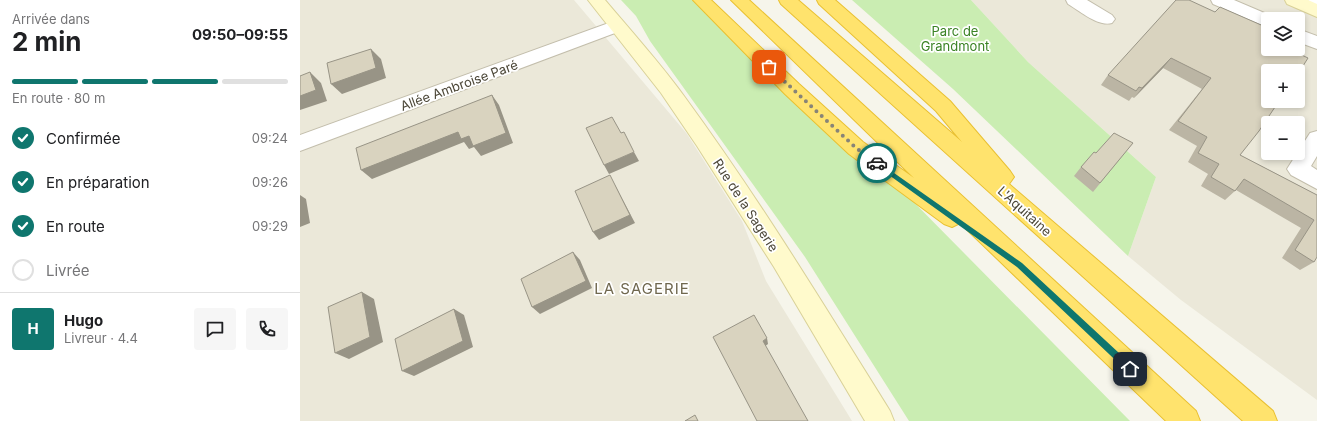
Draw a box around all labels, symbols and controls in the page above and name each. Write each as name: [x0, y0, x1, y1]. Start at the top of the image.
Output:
text: Arrivée dans: [12, 11, 90, 27]
map controls: [1261, 12, 1305, 160]
button: layers: [1261, 12, 1305, 56]
park label: Parc de Grandmont: [921, 23, 989, 54]
text: 09:50–09:55: [192, 25, 288, 44]
text: 2 min: [12, 26, 82, 57]
pin: [752, 50, 786, 84]
street label: Allée Ambroise Paré: [398, 56, 520, 114]
icon: bag: [758, 56, 780, 78]
button: +: [1261, 64, 1305, 108]
text: En route · 80 m: [12, 90, 105, 106]
button: −: [1261, 116, 1305, 160]
icon: check: [12, 127, 34, 149]
text: Confirmée: [46, 129, 121, 148]
text: 09:24: [252, 130, 288, 146]
courier: [857, 143, 897, 183]
icon: car: [866, 152, 888, 174]
street label: Rue de la Sagerie: [710, 156, 782, 254]
icon: check: [12, 171, 34, 193]
text: En préparation: [46, 173, 150, 192]
text: 09:26: [252, 174, 288, 190]
street label: L'Aquitaine: [995, 183, 1055, 239]
icon: check: [12, 215, 34, 237]
text: En route: [46, 217, 105, 236]
text: 09:29: [252, 218, 288, 234]
text: Livrée: [46, 261, 89, 280]
district label: LA SAGERIE: [594, 279, 690, 298]
button: chat: [194, 308, 236, 350]
button: phone: [246, 308, 288, 350]
text: Hugo: [64, 311, 103, 330]
text: H: [27, 319, 39, 338]
text: Livreur · 4.4: [64, 330, 138, 346]
pin: [1113, 352, 1147, 386]
icon: home: [1119, 358, 1141, 380]

